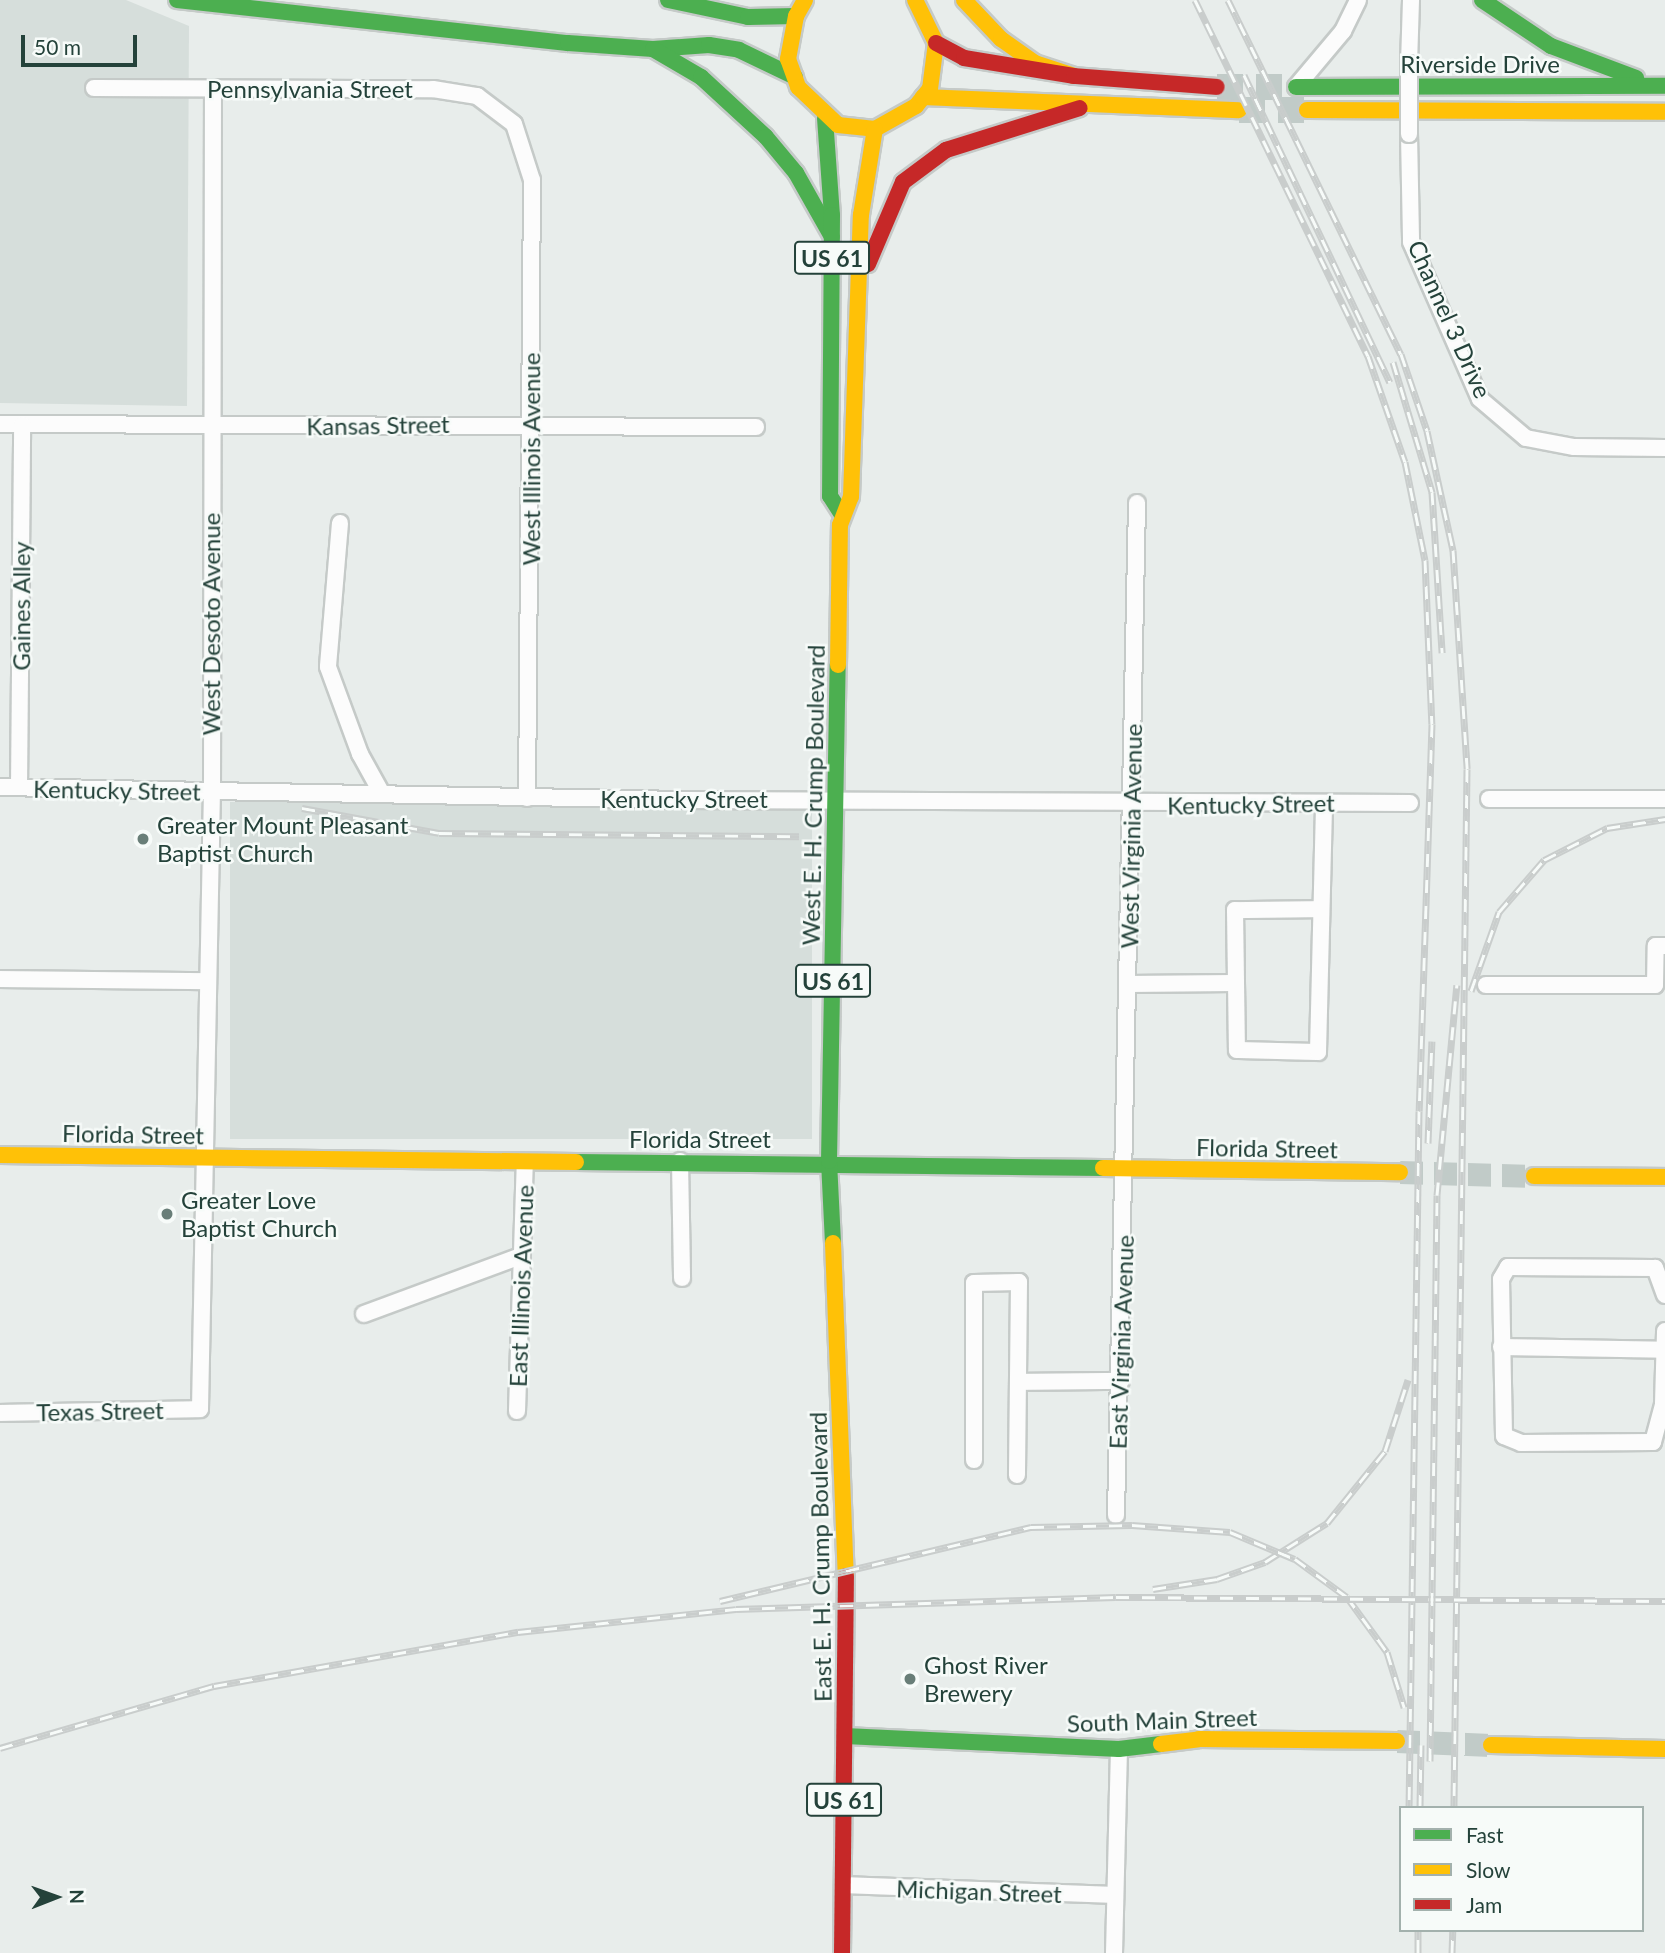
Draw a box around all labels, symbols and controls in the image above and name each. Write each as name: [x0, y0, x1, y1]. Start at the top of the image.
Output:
scale bar: [24, 21, 140, 65]
text: 50 m: [34, 34, 81, 59]
street label: Riverside Drive: [1400, 50, 1560, 78]
street label: Pennsylvania Street: [207, 75, 413, 103]
street label: Channel 3 Drive: [1402, 236, 1498, 402]
road number: US 61: [794, 238, 870, 278]
street label: West Illinois Avenue: [517, 352, 545, 566]
street label: Kansas Street: [306, 409, 450, 441]
street label: West Desoto Avenue: [197, 512, 225, 736]
street label: Gaines Alley: [7, 541, 35, 671]
street label: West E. H. Crump Boulevard: [796, 644, 830, 946]
street label: West Virginia Avenue: [1115, 722, 1147, 950]
street label: Kentucky Street: [33, 774, 201, 806]
street label: Kentucky Street: [600, 785, 768, 813]
street label: Kentucky Street: [1167, 788, 1335, 820]
place label: Greater Mount Pleasant Baptist Church: [157, 811, 409, 867]
marker: Greater Mount Pleasant Baptist Church: [135, 831, 151, 847]
road number: US 61: [794, 962, 872, 1000]
street label: Florida Street: [62, 1118, 204, 1150]
street label: Florida Street: [629, 1125, 771, 1153]
street label: Florida Street: [1196, 1132, 1338, 1164]
street label: East Illinois Avenue: [503, 1184, 539, 1388]
place label: Greater Love Baptist Church: [181, 1186, 337, 1242]
marker: Greater Love Baptist Church: [159, 1206, 175, 1222]
street label: East Virginia Avenue: [1103, 1233, 1139, 1451]
street label: Texas Street: [36, 1395, 164, 1427]
street label: East E. H. Crump Boulevard: [803, 1412, 837, 1702]
place label: Ghost River Brewery: [924, 1651, 1048, 1707]
marker: Ghost River Brewery: [902, 1671, 918, 1687]
street label: South Main Street: [1066, 1702, 1258, 1738]
road number: US 61: [806, 1781, 882, 1820]
legend: [1399, 1806, 1644, 1932]
text: Fast: [1466, 1822, 1503, 1847]
text: Slow: [1466, 1857, 1510, 1882]
north arrow: [21, 1862, 91, 1932]
street label: Michigan Street: [896, 1874, 1062, 1908]
text: N: [66, 1889, 89, 1904]
text: Jam: [1466, 1892, 1502, 1917]

